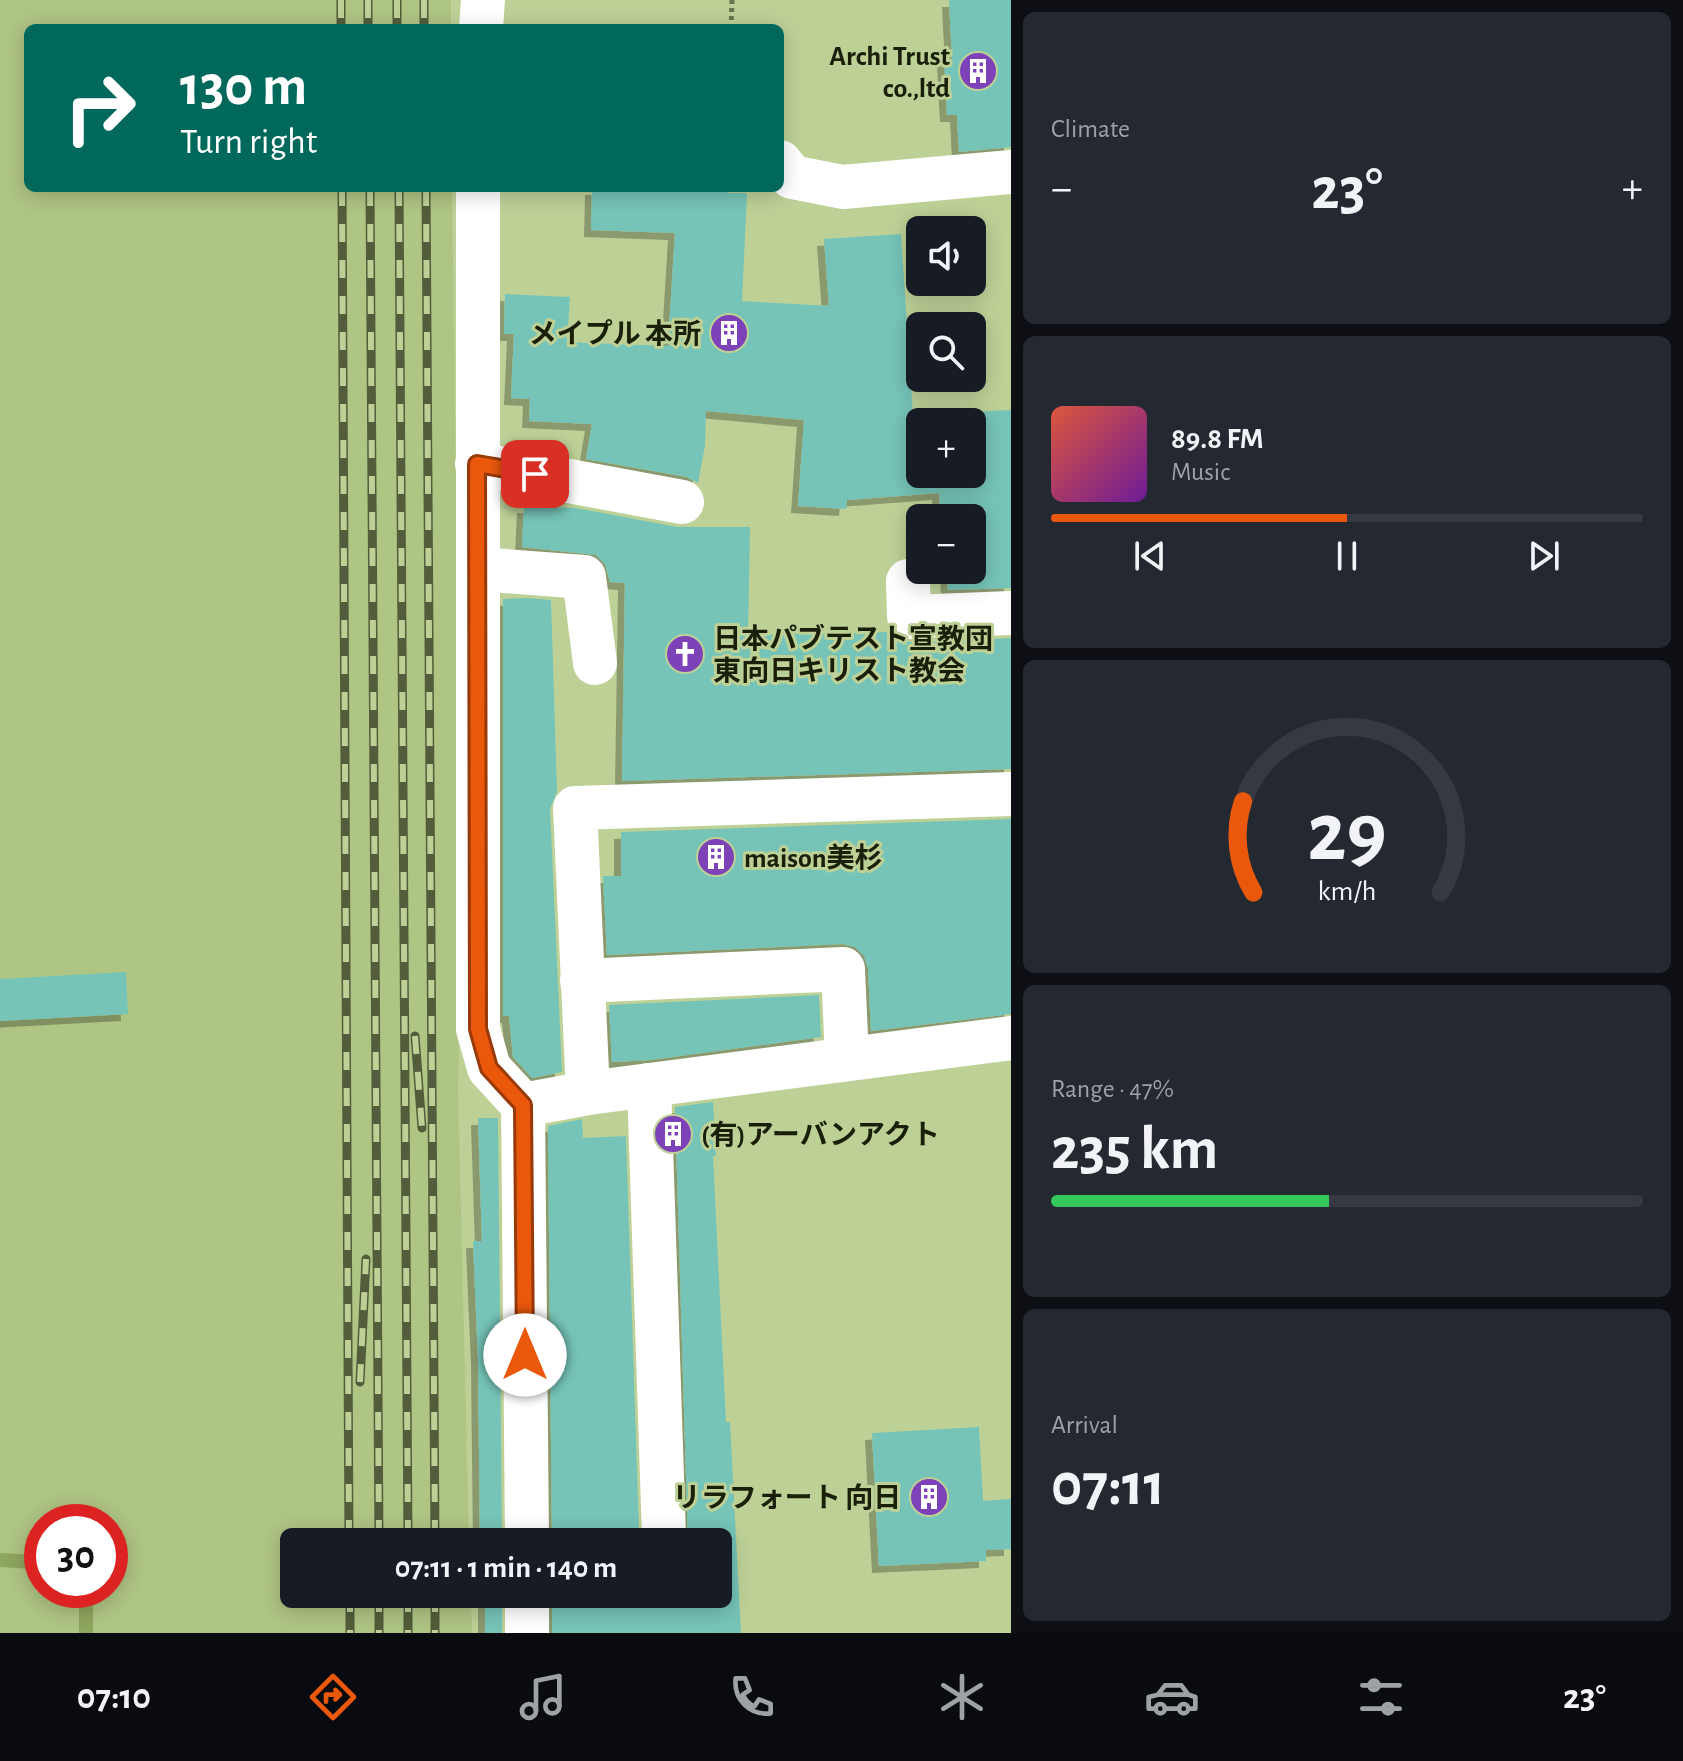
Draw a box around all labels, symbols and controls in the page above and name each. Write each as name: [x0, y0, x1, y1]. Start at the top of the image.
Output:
place label: Archi Trust co.,ltd: [829, 43, 951, 103]
building icon: Archi Trust co.,ltd: [957, 50, 999, 92]
icon: right: [48, 56, 152, 160]
text: 130 m: [180, 59, 307, 115]
text: Climate: [1051, 116, 1130, 142]
text: Turn right: [180, 124, 317, 160]
text: 23°: [1311, 160, 1383, 220]
text: −: [1051, 167, 1072, 211]
text: +: [1622, 167, 1643, 211]
map controls: [906, 216, 986, 584]
button: sound: [906, 216, 986, 296]
building icon: メイプル 本所: [708, 312, 750, 354]
button: search: [906, 312, 986, 392]
place label: メイプル 本所: [529, 319, 701, 349]
button: +: [906, 408, 986, 488]
text: 89.8 FM: [1171, 424, 1264, 454]
pin: [501, 440, 569, 508]
icon: arrive: [513, 452, 557, 496]
text: Music: [1171, 459, 1230, 485]
button: −: [906, 504, 986, 584]
icon: previous: [1128, 534, 1172, 578]
icon: pause: [1325, 534, 1369, 578]
icon: next: [1522, 534, 1566, 578]
place label: 日本パブテスト宣教団 東向日キリスト教会: [713, 623, 993, 686]
church icon: 日本パブテスト宣教団 東向日キリスト教会: [664, 633, 706, 675]
text: 29: [1307, 791, 1387, 875]
building icon: maison美杉: [695, 836, 737, 878]
place label: maison美杉: [744, 843, 883, 873]
text: km/h: [1318, 877, 1376, 906]
text: Range · 47%: [1051, 1076, 1174, 1102]
building icon: (有)アーバンアクト: [652, 1113, 694, 1155]
place label: (有)アーバンアクト: [701, 1120, 940, 1150]
text: 235 km: [1051, 1120, 1218, 1180]
position arrow: [483, 1313, 567, 1397]
text: Arrival: [1051, 1412, 1118, 1438]
text: 07:11: [1051, 1456, 1165, 1516]
building icon: リラフォート 向日: [908, 1476, 950, 1518]
place label: リラフォート 向日: [673, 1483, 901, 1513]
speed limit sign: 30: [24, 1504, 128, 1608]
text: 07:11 · 1 min · 140 m: [395, 1553, 617, 1583]
icon: directions: [305, 1669, 361, 1725]
icon: music: [515, 1669, 571, 1725]
icon: phone: [724, 1669, 780, 1725]
icon: climate: [934, 1669, 990, 1725]
icon: car: [1144, 1669, 1200, 1725]
icon: filters: [1353, 1669, 1409, 1725]
text: 07:10: [77, 1679, 151, 1715]
text: 23°: [1563, 1679, 1606, 1715]

